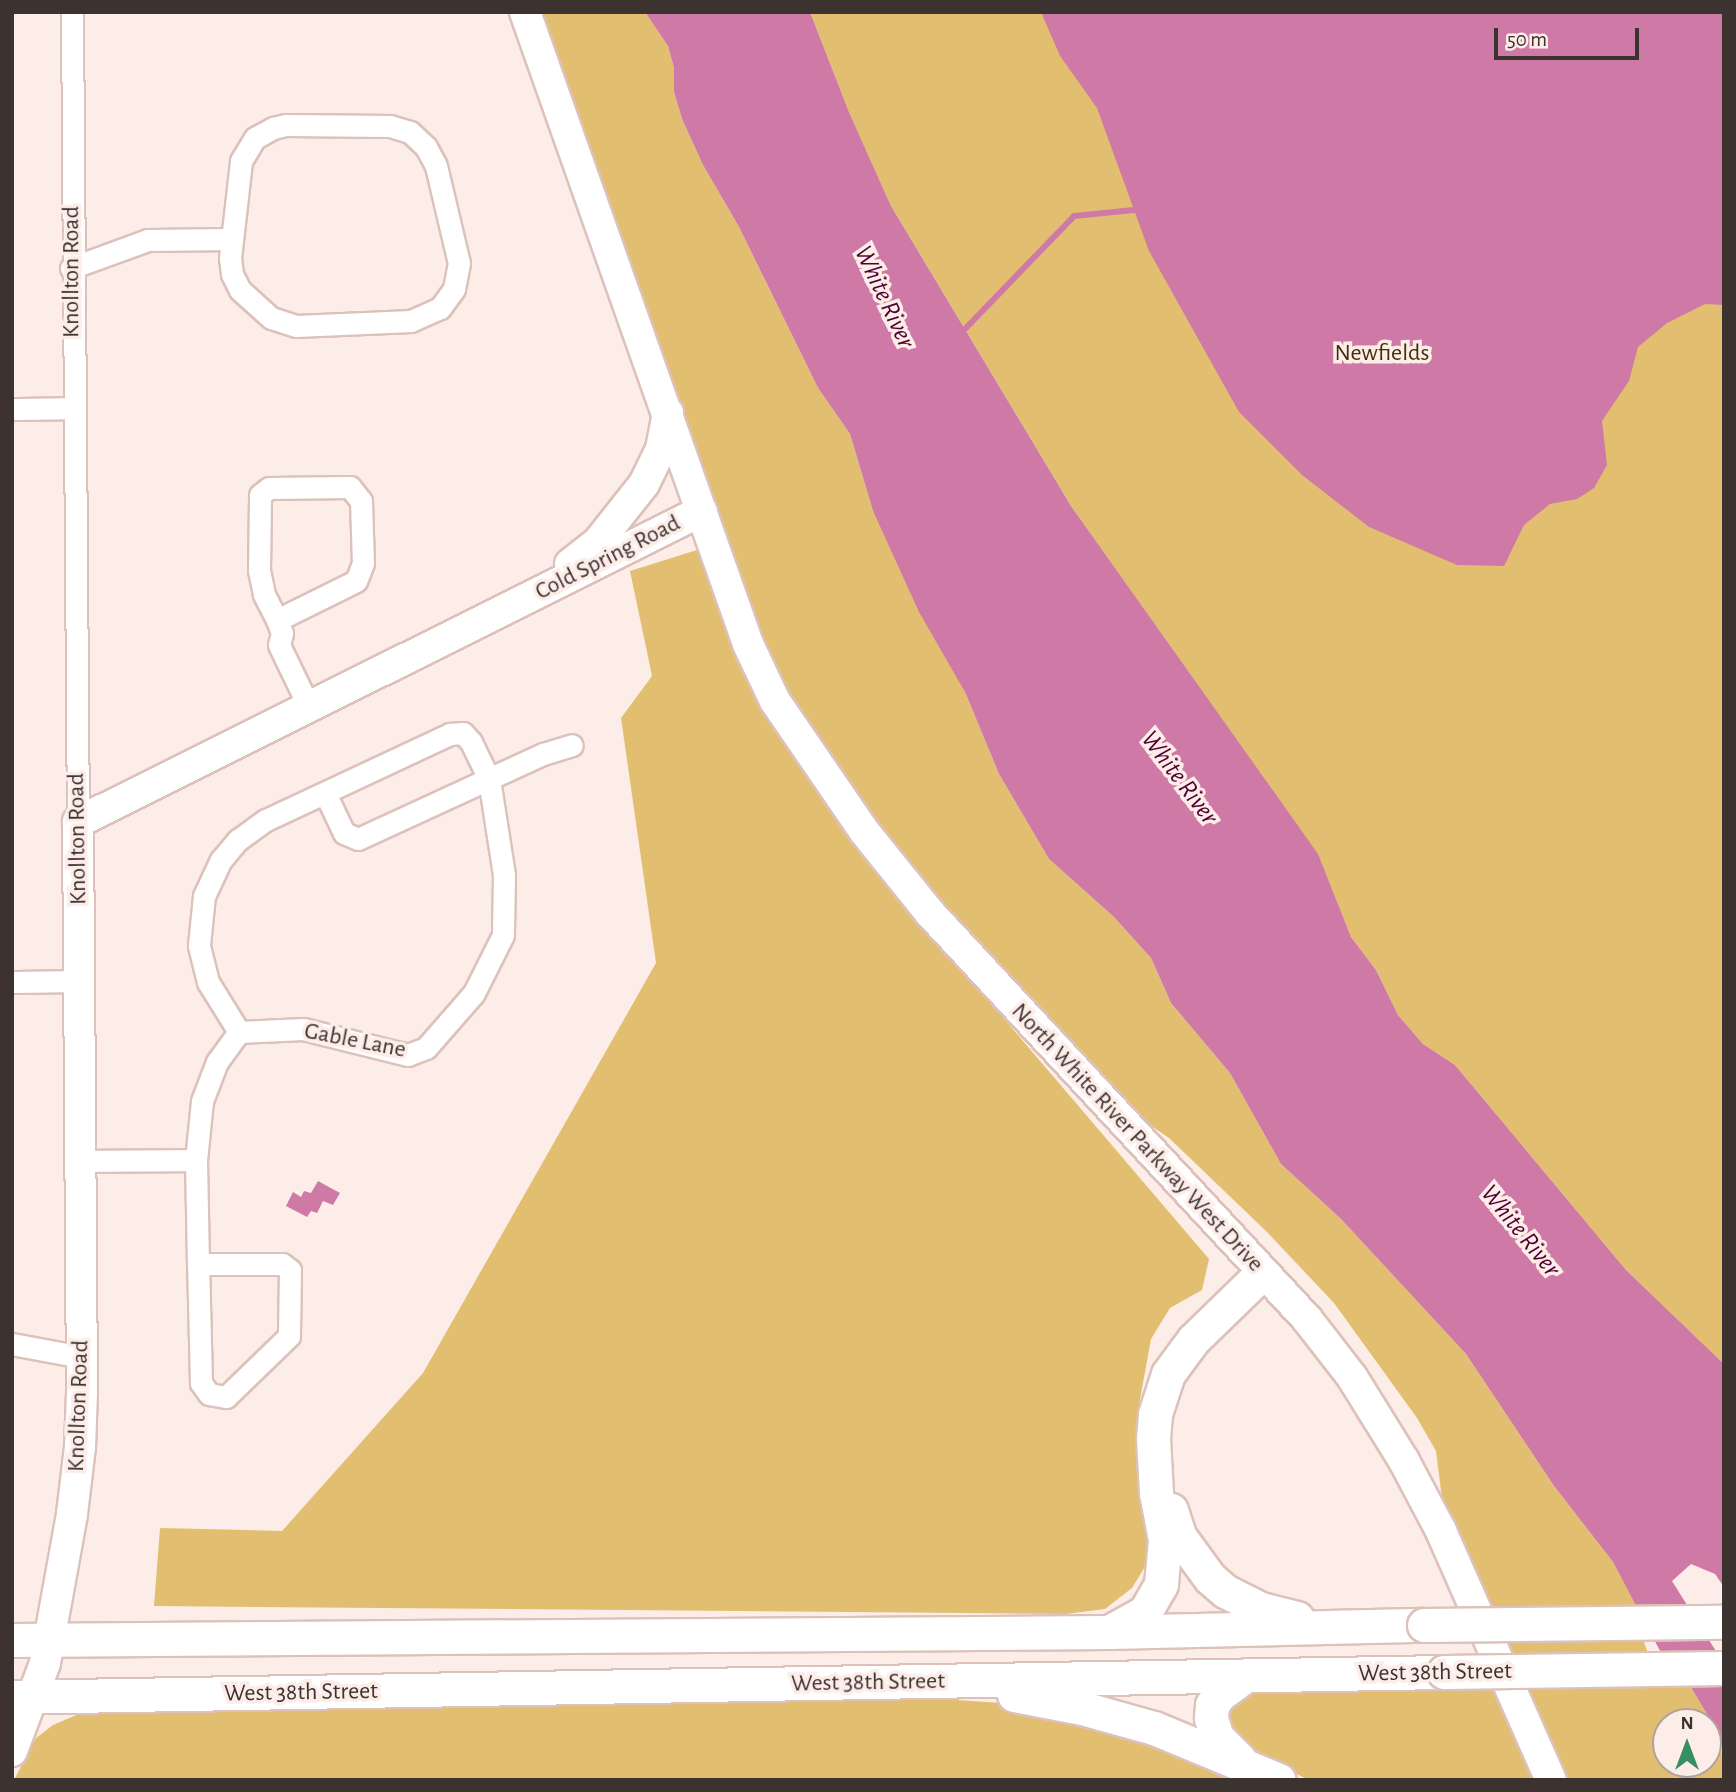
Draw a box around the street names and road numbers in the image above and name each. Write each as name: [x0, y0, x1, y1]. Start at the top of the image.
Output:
street label: Knollton Road: [58, 206, 86, 338]
street label: Cold Spring Road: [531, 509, 685, 607]
street label: Knollton Road: [62, 773, 94, 905]
street label: North White River Parkway West Drive: [1005, 998, 1269, 1278]
street label: Gable Lane: [302, 1017, 408, 1065]
street label: Knollton Road: [62, 1340, 96, 1472]
street label: West 38th Street: [1358, 1657, 1512, 1689]
street label: West 38th Street: [791, 1667, 945, 1699]
street label: West 38th Street: [224, 1677, 378, 1709]

